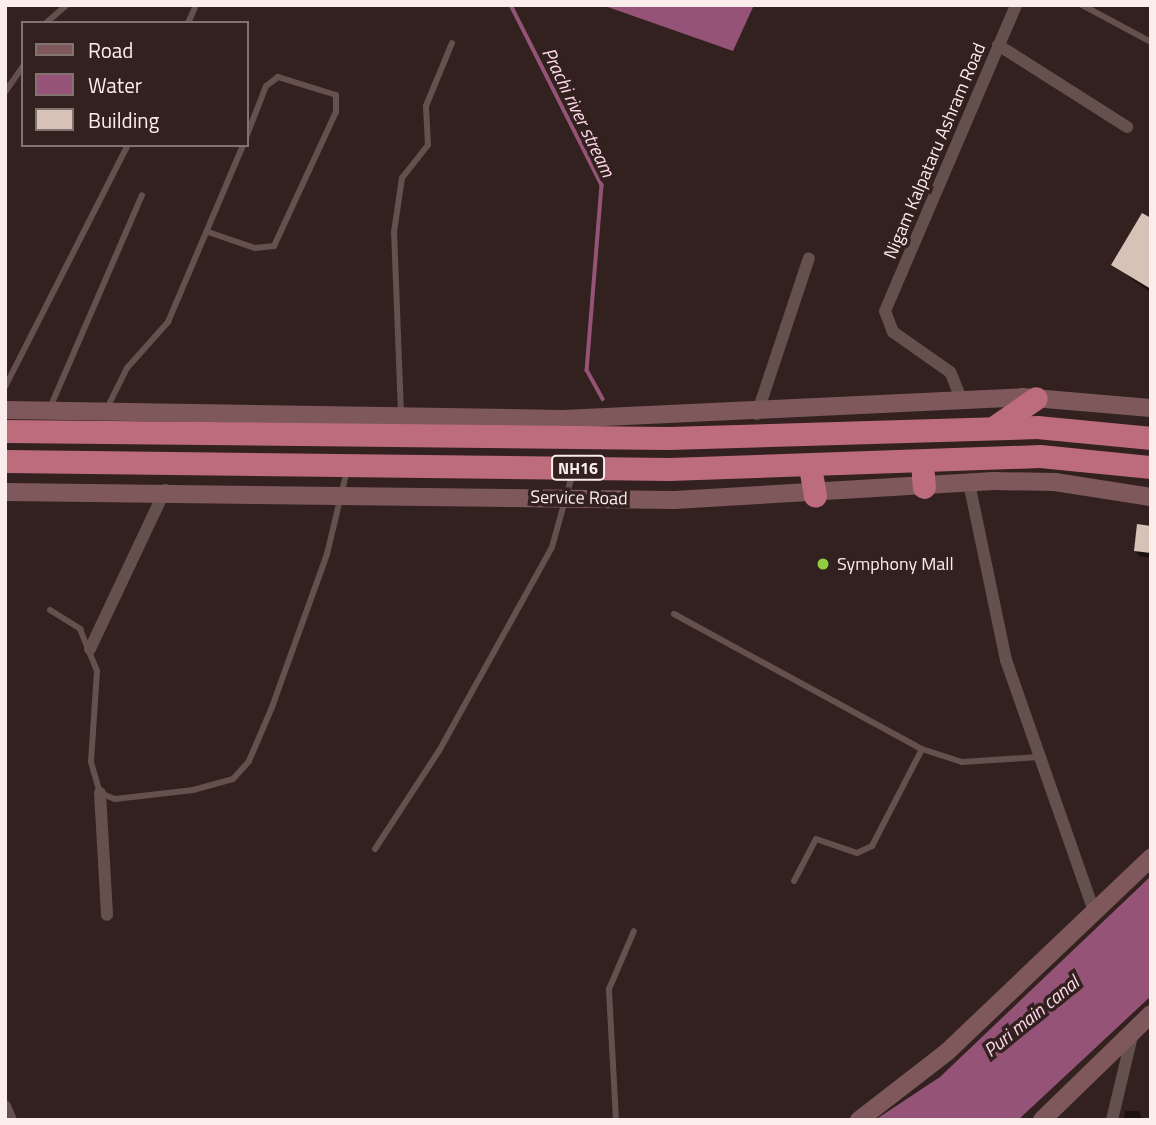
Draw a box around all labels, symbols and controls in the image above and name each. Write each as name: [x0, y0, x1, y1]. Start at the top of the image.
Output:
legend: [21, 21, 248, 147]
text: Road: [88, 34, 133, 66]
street label: Nigam Kalpataru Ashram Road: [880, 40, 990, 262]
water label: Prachi river stream: [538, 44, 620, 180]
text: Water: [88, 69, 142, 101]
text: Building: [88, 104, 159, 136]
road number: NH16: [550, 456, 606, 481]
street label: Service Road: [530, 486, 628, 510]
place label: Symphony Mall: [837, 553, 954, 575]
marker: Symphony Mall: [815, 556, 831, 572]
water label: Puri main canal: [979, 971, 1083, 1061]

